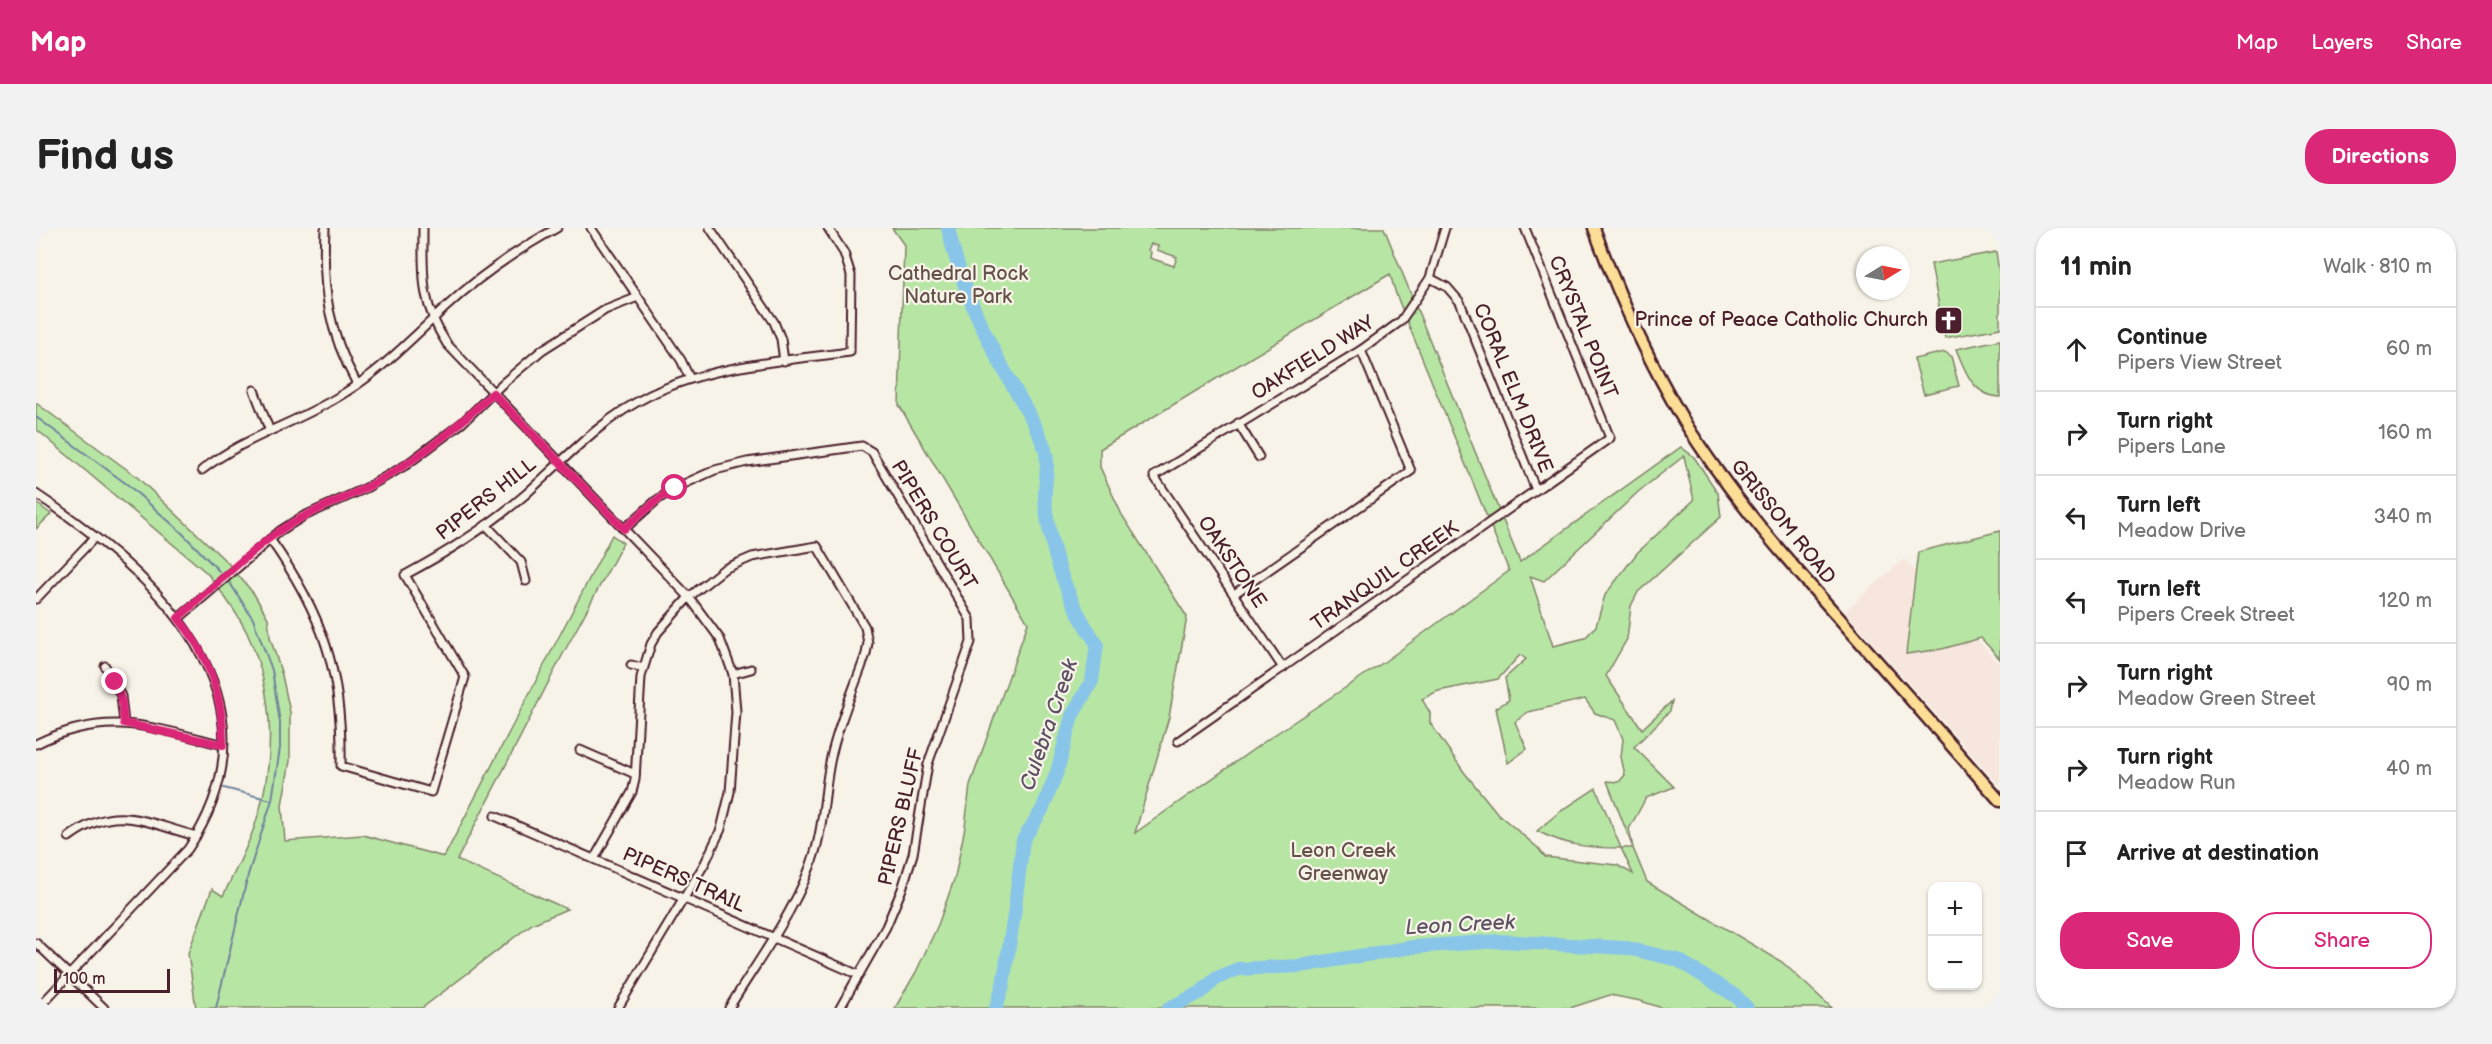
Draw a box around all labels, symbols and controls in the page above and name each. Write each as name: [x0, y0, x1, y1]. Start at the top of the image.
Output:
text: Map: [30, 26, 86, 59]
text: Map: [2236, 30, 2278, 55]
text: Layers: [2311, 30, 2373, 55]
text: Share: [2406, 30, 2462, 55]
button: Directions: [2305, 129, 2456, 184]
text: Find us: [36, 131, 174, 182]
north arrow: [1856, 246, 1910, 300]
street label: CRYSTAL POINT: [1543, 252, 1623, 402]
text: 11 min: [2060, 252, 2132, 283]
text: Walk · 810 m: [2323, 255, 2432, 279]
park label: Cathedral Rock Nature Park: [888, 262, 1028, 309]
street label: CORAL ELM DRIVE: [1468, 300, 1558, 476]
church icon: Prince of Peace Catholic Church: [1933, 304, 1965, 336]
place label: Prince of Peace Catholic Church: [1635, 308, 1928, 332]
street label: OAKFIELD WAY: [1247, 310, 1379, 405]
text: Continue: [2117, 324, 2207, 351]
icon: ahead: [2060, 333, 2093, 366]
text: 60 m: [2386, 337, 2432, 361]
text: Pipers View Street: [2117, 351, 2282, 375]
text: Turn right: [2117, 408, 2213, 435]
icon: right: [2060, 417, 2093, 450]
text: 160 m: [2378, 421, 2432, 445]
text: Pipers Lane: [2117, 435, 2226, 459]
street label: PIPERS HILL: [431, 452, 541, 545]
street label: GRISSOM ROAD: [1725, 455, 1841, 589]
street label: PIPERS COURT: [886, 456, 982, 594]
route start: [661, 474, 687, 500]
text: Turn left: [2117, 492, 2201, 519]
icon: left: [2060, 501, 2093, 534]
text: 340 m: [2374, 505, 2432, 529]
street label: OAKSTONE: [1192, 511, 1272, 613]
street label: TRANQUIL CREEK: [1307, 516, 1463, 636]
text: Meadow Drive: [2117, 519, 2246, 543]
text: Turn left: [2117, 576, 2201, 603]
icon: left: [2060, 585, 2093, 618]
text: 120 m: [2379, 589, 2432, 613]
text: Pipers Creek Street: [2117, 603, 2295, 627]
water label: Culebra Creek: [1015, 655, 1083, 794]
text: Turn right: [2117, 660, 2213, 687]
route end: [101, 668, 127, 694]
icon: right: [2060, 669, 2093, 702]
text: 90 m: [2387, 673, 2432, 697]
text: Meadow Green Street: [2117, 687, 2316, 711]
text: Turn right: [2117, 744, 2213, 771]
street label: PIPERS BLUFF: [874, 746, 928, 888]
icon: right: [2060, 753, 2093, 786]
text: 40 m: [2386, 757, 2432, 781]
text: Meadow Run: [2117, 771, 2236, 795]
icon: arrive: [2060, 837, 2093, 870]
park label: Leon Creek Greenway: [1290, 839, 1396, 886]
text: Arrive at destination: [2117, 840, 2319, 867]
street label: PIPERS TRAIL: [619, 842, 750, 918]
map controls: [1928, 882, 1982, 990]
button: +: [1928, 882, 1982, 936]
water label: Leon Creek: [1404, 910, 1516, 940]
button: Save: [2060, 912, 2240, 969]
button: Share: [2252, 912, 2432, 969]
button: −: [1928, 936, 1982, 990]
scale bar: [54, 966, 170, 994]
text: 100 m: [63, 970, 106, 989]

